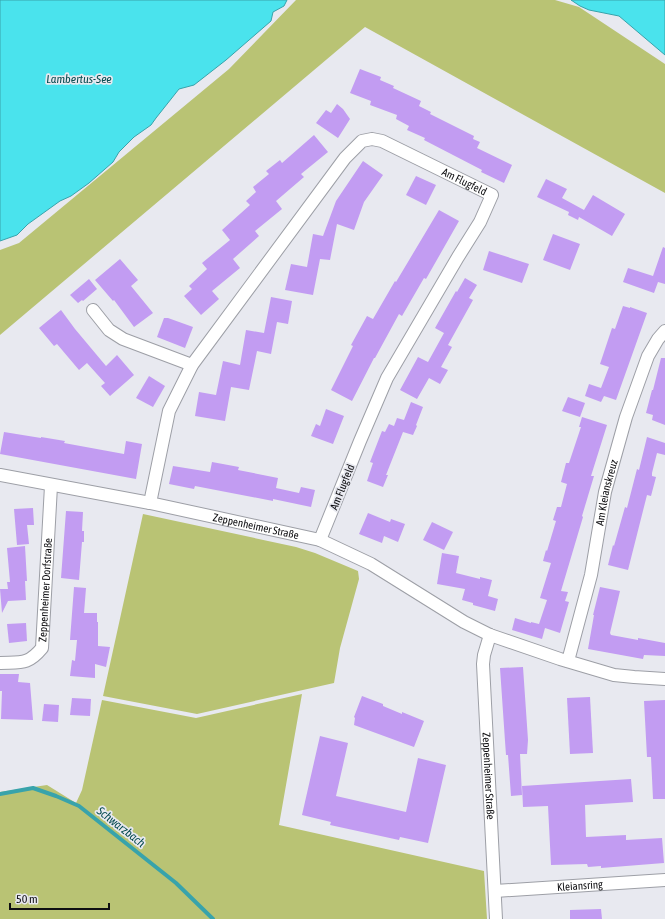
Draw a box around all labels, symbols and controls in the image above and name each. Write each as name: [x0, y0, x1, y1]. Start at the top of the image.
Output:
water label: Lambertus-See: [46, 72, 112, 86]
street label: Am Flugfeld: [440, 165, 489, 197]
street label: Am Kleianskreuz: [593, 458, 620, 526]
street label: Am Flugfeld: [327, 462, 357, 512]
street label: Zeppenheimer Straße: [212, 511, 300, 541]
street label: Zeppenheimer Dorfstraße: [36, 538, 54, 642]
street label: Zeppenheimer Straße: [480, 732, 497, 820]
water label: Schwarzbach: [93, 803, 148, 850]
street label: Kleiansring: [557, 878, 603, 893]
scale bar: [10, 885, 109, 911]
text: 50 m: [16, 892, 38, 906]

